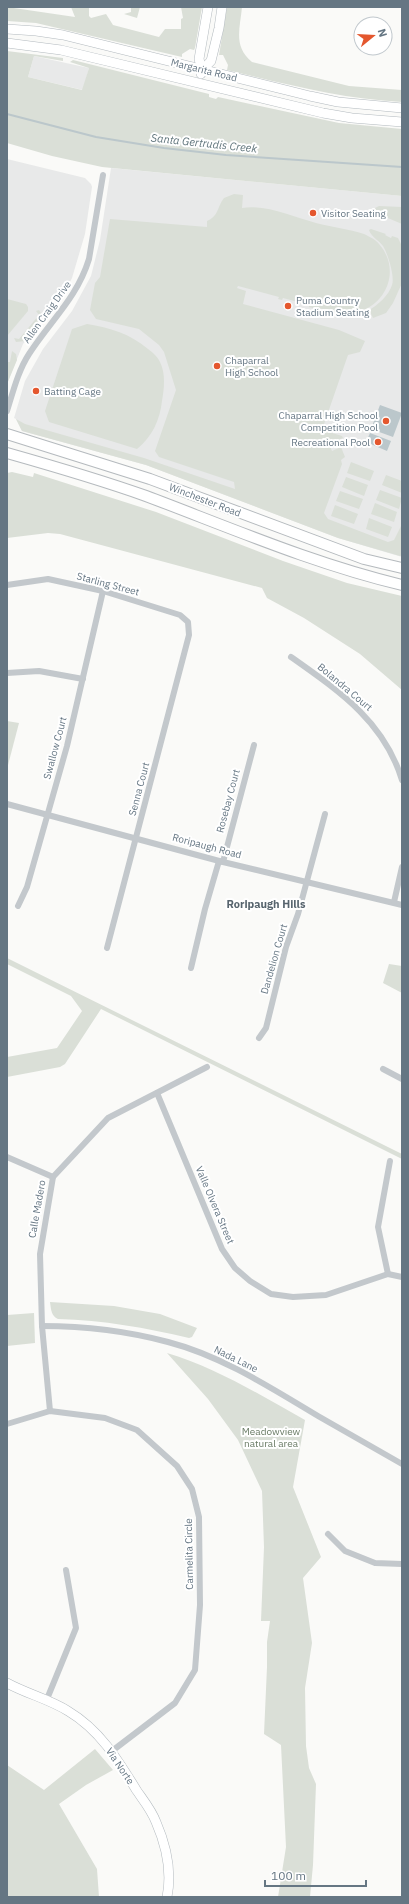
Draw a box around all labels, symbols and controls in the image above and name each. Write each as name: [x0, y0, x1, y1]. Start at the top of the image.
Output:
north arrow: [353, 16, 393, 56]
text: N: [375, 27, 390, 39]
street label: Margarita Road: [169, 55, 239, 85]
water label: Santa Gertrudis Creek: [150, 130, 258, 156]
place label: Visitor Seating: [321, 207, 386, 220]
marker: Visitor Seating: [308, 208, 318, 218]
street label: Allen Craig Drive: [20, 278, 74, 346]
place label: Puma Country Stadium Seating: [296, 294, 370, 319]
marker: Puma Country Stadium Seating: [283, 301, 293, 311]
place label: Chaparral High School: [225, 354, 279, 379]
marker: Chaparral High School: [212, 361, 222, 371]
place label: Batting Cage: [44, 385, 101, 398]
marker: Batting Cage: [31, 386, 41, 396]
place label: Chaparral High School Competition Pool: [279, 409, 378, 434]
marker: Chaparral High School Competition Pool: [381, 416, 391, 426]
place label: Recreational Pool: [291, 436, 370, 449]
marker: Recreational Pool: [373, 437, 383, 447]
street label: Winchester Road: [167, 480, 243, 520]
street label: Starling Street: [75, 569, 141, 599]
street label: Bolandra Court: [315, 660, 375, 714]
street label: Swallow Court: [40, 715, 70, 781]
street label: Senna Court: [126, 760, 153, 817]
street label: Rosebay Court: [213, 767, 243, 834]
street label: Roripaugh Road: [171, 831, 243, 861]
district label: Roripaugh Hills: [226, 897, 306, 911]
street label: Dandelion Court: [258, 922, 290, 996]
street label: Valle Olvera Street: [193, 1164, 237, 1246]
street label: Calle Madero: [25, 1179, 49, 1239]
street label: Nada Lane: [212, 1343, 261, 1375]
park label: Meadowview natural area: [242, 1425, 301, 1450]
street label: Carmelita Circle: [182, 1518, 196, 1590]
street label: Via Norte: [103, 1745, 137, 1787]
scale bar: [265, 1862, 366, 1888]
text: 100 m: [271, 1868, 306, 1883]

